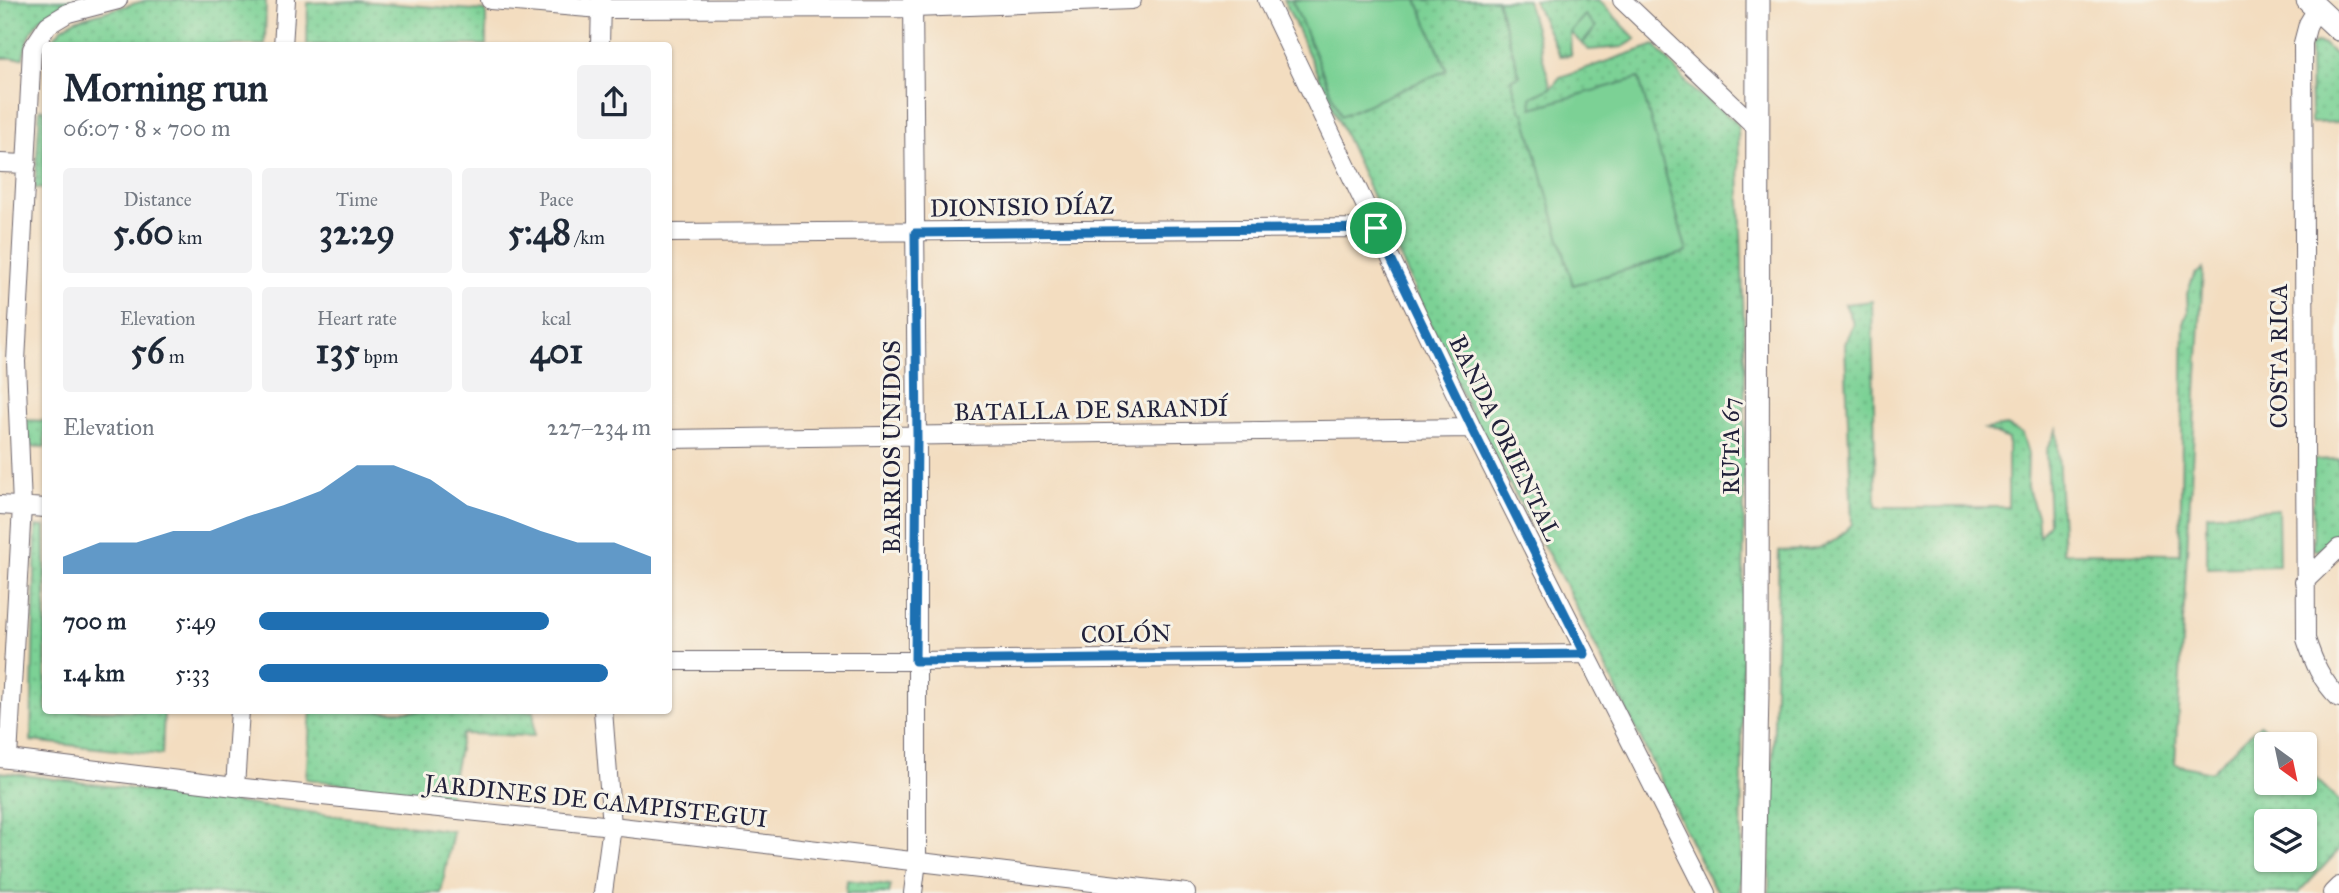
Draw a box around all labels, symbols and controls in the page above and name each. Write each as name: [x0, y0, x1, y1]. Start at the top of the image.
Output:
text: Morning run: [63, 65, 268, 111]
button: share: [577, 65, 651, 139]
text: 06:07 · 8 × 700 m: [63, 114, 231, 142]
text: Distance: [124, 188, 192, 211]
text: Time: [336, 188, 378, 211]
text: Pace: [539, 188, 574, 211]
street label: DIONISIO DÍAZ: [930, 190, 1115, 224]
pin: [1346, 198, 1406, 258]
icon: arrive: [1357, 209, 1395, 247]
text: 5.60: [113, 211, 174, 254]
text: 32:29: [319, 211, 395, 254]
text: 5:48: [508, 211, 571, 254]
text: km: [174, 226, 203, 249]
text: /km: [571, 226, 605, 249]
street label: COSTA RICA: [2264, 283, 2294, 429]
text: Elevation: [120, 307, 195, 330]
text: Heart rate: [317, 307, 397, 330]
text: kcal: [541, 307, 571, 330]
text: 56: [131, 330, 165, 373]
text: 135: [316, 330, 360, 373]
text: 401: [530, 330, 583, 373]
street label: BANDA ORIENTAL: [1442, 330, 1568, 546]
street label: BARRIOS UNIDOS: [877, 340, 907, 554]
text: m: [165, 345, 185, 368]
text: bpm: [360, 345, 398, 368]
street label: BATALLA DE SARANDÍ: [954, 393, 1229, 427]
street label: RUTA 67: [1716, 397, 1746, 495]
text: Elevation: [63, 413, 154, 441]
text: 227–234 m: [547, 413, 651, 441]
text: 700 m: [63, 607, 126, 635]
text: 5:49: [175, 607, 217, 635]
street label: COLÓN: [1081, 618, 1171, 650]
text: 1.4 km: [63, 659, 125, 687]
text: 5:33: [175, 659, 210, 687]
north arrow: [2254, 732, 2317, 794]
map controls: [2254, 732, 2317, 872]
street label: JARDINES DE CAMPISTEGUI: [420, 768, 769, 834]
button: layers: [2254, 809, 2317, 872]

